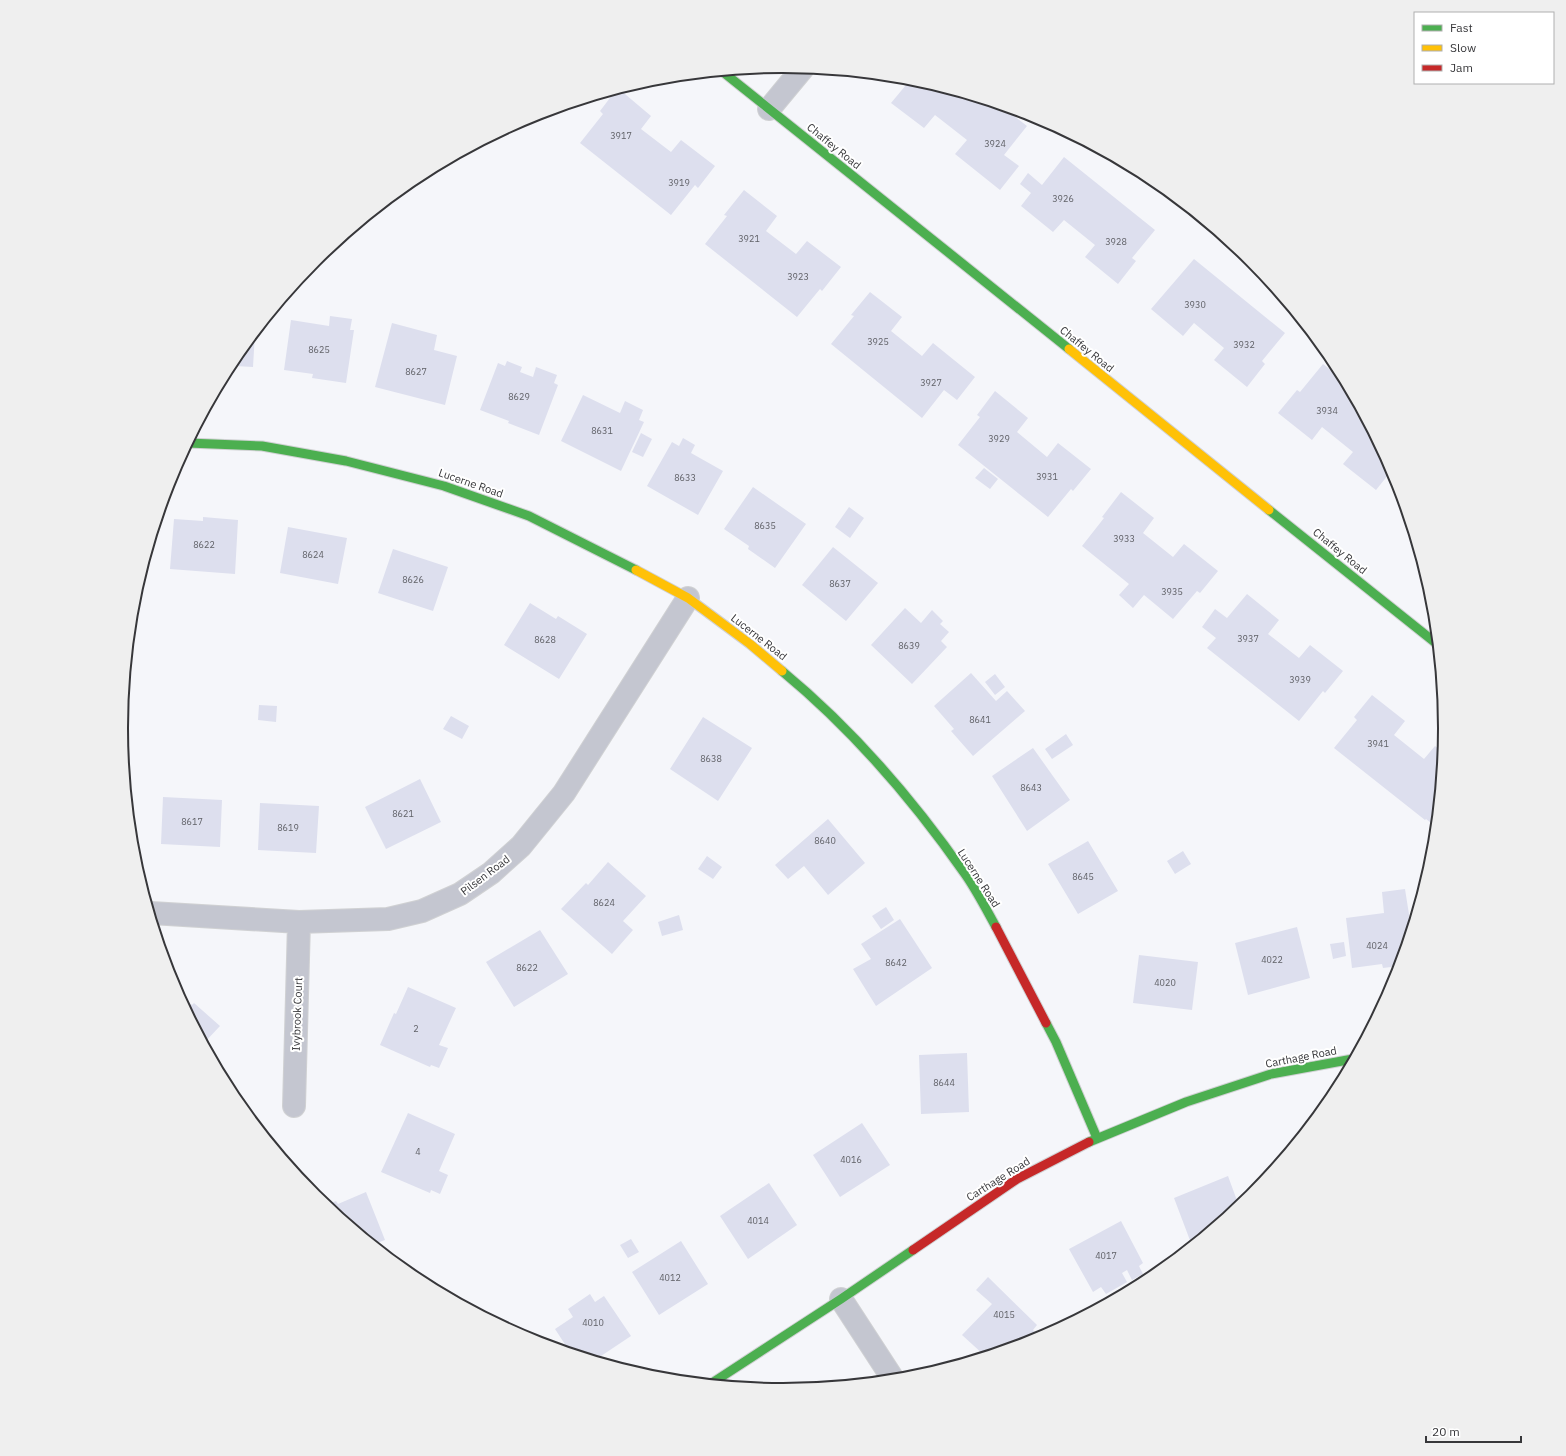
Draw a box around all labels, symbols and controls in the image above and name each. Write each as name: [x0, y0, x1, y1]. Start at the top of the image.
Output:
legend: [1414, 12, 1554, 84]
text: Fast: [1450, 20, 1473, 35]
text: Slow: [1450, 40, 1476, 55]
text: Jam: [1450, 60, 1473, 75]
street label: Chaffey Road: [804, 120, 864, 172]
house number: 3917: [610, 130, 632, 141]
house number: 3924: [984, 138, 1006, 149]
house number: 3919: [668, 177, 690, 188]
house number: 3926: [1052, 193, 1074, 204]
house number: 3921: [738, 233, 760, 244]
house number: 3928: [1105, 236, 1127, 247]
house number: 3923: [787, 271, 809, 282]
house number: 3930: [1184, 299, 1206, 310]
street label: Chaffey Road: [1057, 323, 1117, 375]
house number: 3925: [867, 336, 889, 347]
house number: 3932: [1233, 339, 1255, 350]
house number: 8625: [308, 344, 330, 355]
house number: 8627: [405, 366, 427, 377]
house number: 3927: [920, 377, 942, 388]
house number: 8629: [508, 391, 530, 402]
house number: 3934: [1316, 405, 1338, 416]
house number: 8631: [591, 425, 613, 436]
house number: 3929: [988, 433, 1010, 444]
street label: Lucerne Road: [437, 465, 505, 501]
house number: 3931: [1036, 471, 1058, 482]
house number: 8633: [674, 472, 696, 483]
house number: 8635: [754, 520, 776, 531]
street label: Chaffey Road: [1310, 525, 1370, 577]
house number: 3933: [1113, 533, 1135, 544]
house number: 8622: [193, 539, 215, 550]
house number: 8624: [302, 549, 324, 560]
house number: 8626: [402, 574, 424, 585]
house number: 8637: [829, 578, 851, 589]
house number: 3935: [1161, 586, 1183, 597]
street label: Lucerne Road: [728, 611, 790, 663]
house number: 3937: [1237, 633, 1259, 644]
house number: 8628: [534, 634, 556, 645]
house number: 8639: [898, 640, 920, 651]
house number: 3939: [1289, 674, 1311, 685]
house number: 8641: [969, 714, 991, 725]
house number: 3941: [1367, 738, 1389, 749]
house number: 8638: [700, 753, 722, 764]
house number: 8643: [1020, 782, 1042, 793]
house number: 8621: [392, 808, 414, 819]
house number: 8617: [181, 816, 203, 827]
house number: 8619: [277, 822, 299, 833]
house number: 8640: [814, 835, 836, 846]
street label: Lucerne Road: [955, 846, 1003, 910]
street label: Pilsen Road: [458, 852, 512, 898]
house number: 8645: [1072, 871, 1094, 882]
house number: 8624: [593, 897, 615, 908]
house number: 4024: [1366, 940, 1388, 951]
house number: 4022: [1261, 954, 1283, 965]
house number: 8642: [885, 957, 907, 968]
house number: 8622: [516, 962, 538, 973]
street label: Ivybrook Court: [289, 977, 305, 1051]
house number: 4020: [1154, 977, 1176, 988]
house number: 2: [413, 1023, 419, 1034]
street label: Carthage Road: [1264, 1043, 1338, 1071]
house number: 8644: [933, 1077, 955, 1088]
house number: 4: [415, 1146, 421, 1157]
house number: 4016: [840, 1154, 862, 1165]
street label: Carthage Road: [964, 1154, 1032, 1204]
house number: 4014: [747, 1215, 769, 1226]
house number: 4017: [1095, 1250, 1117, 1261]
house number: 4012: [659, 1272, 681, 1283]
house number: 4015: [993, 1309, 1015, 1320]
house number: 4010: [582, 1317, 604, 1328]
scale bar: [1426, 1418, 1521, 1444]
text: 20 m: [1432, 1424, 1460, 1439]

